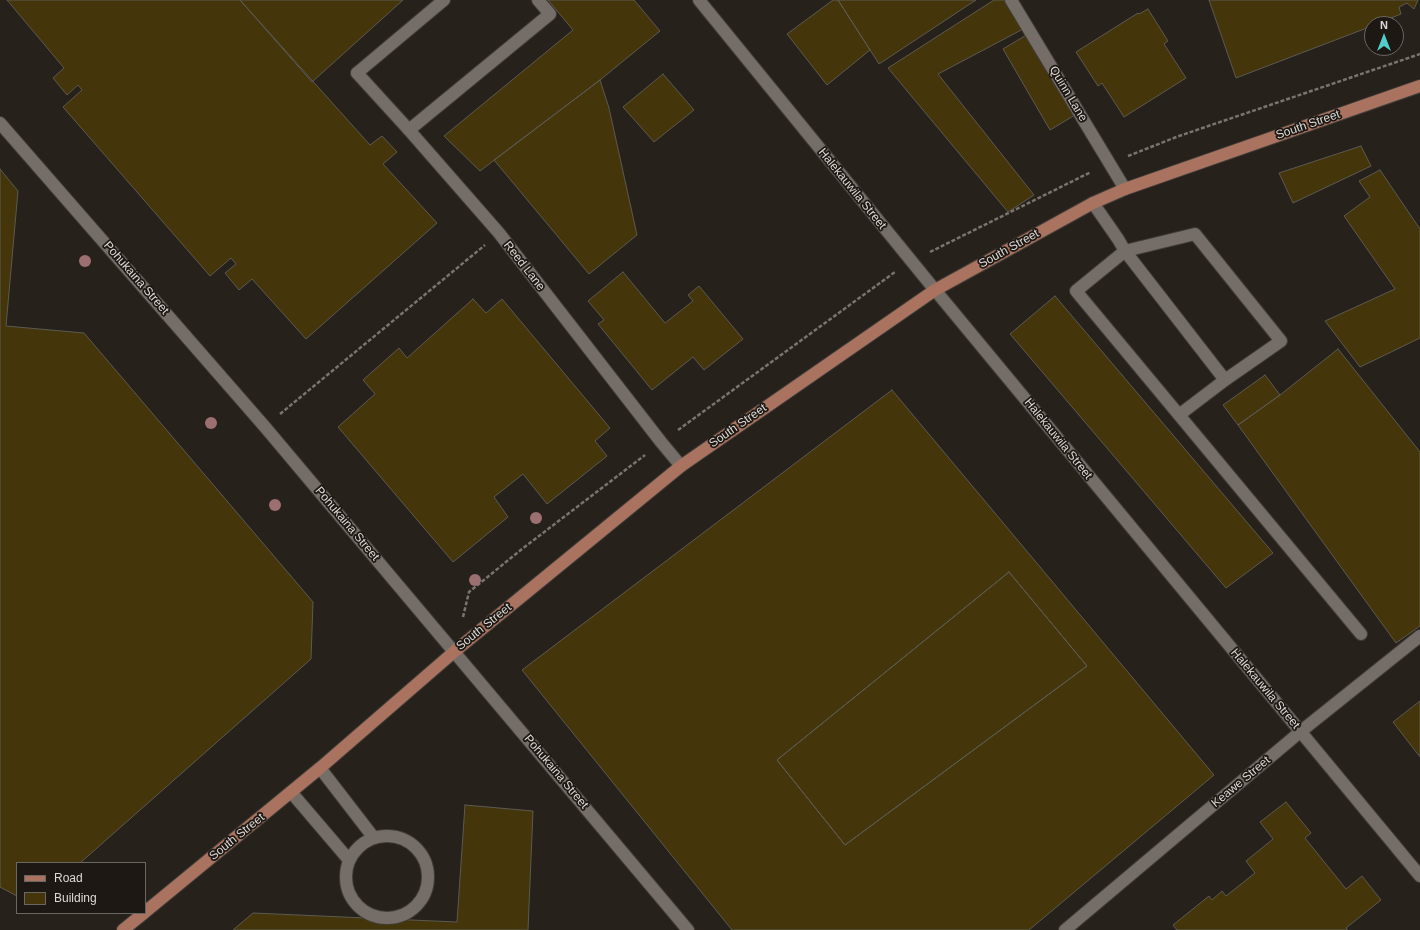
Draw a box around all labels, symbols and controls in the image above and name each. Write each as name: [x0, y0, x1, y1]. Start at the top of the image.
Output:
north arrow: [1364, 16, 1404, 56]
text: N: [1380, 19, 1388, 31]
street label: Quinn Lane: [1046, 64, 1090, 124]
street label: South Street: [1274, 107, 1342, 143]
street label: Halekauwila Street: [815, 146, 889, 232]
street label: South Street: [976, 227, 1042, 271]
street label: Reed Lane: [500, 238, 548, 294]
street label: Pohukaina Street: [100, 239, 172, 317]
street label: Halekauwila Street: [1021, 396, 1095, 482]
street label: South Street: [707, 401, 769, 451]
street label: Pohukaina Street: [312, 484, 382, 564]
street label: South Street: [454, 600, 514, 654]
street label: Halekauwila Street: [1227, 646, 1303, 732]
street label: Pohukaina Street: [521, 732, 591, 812]
street label: Keawe Street: [1209, 753, 1273, 811]
street label: South Street: [207, 810, 267, 864]
legend: [16, 862, 146, 914]
text: Road: [54, 871, 83, 885]
text: Building: [54, 891, 97, 905]

